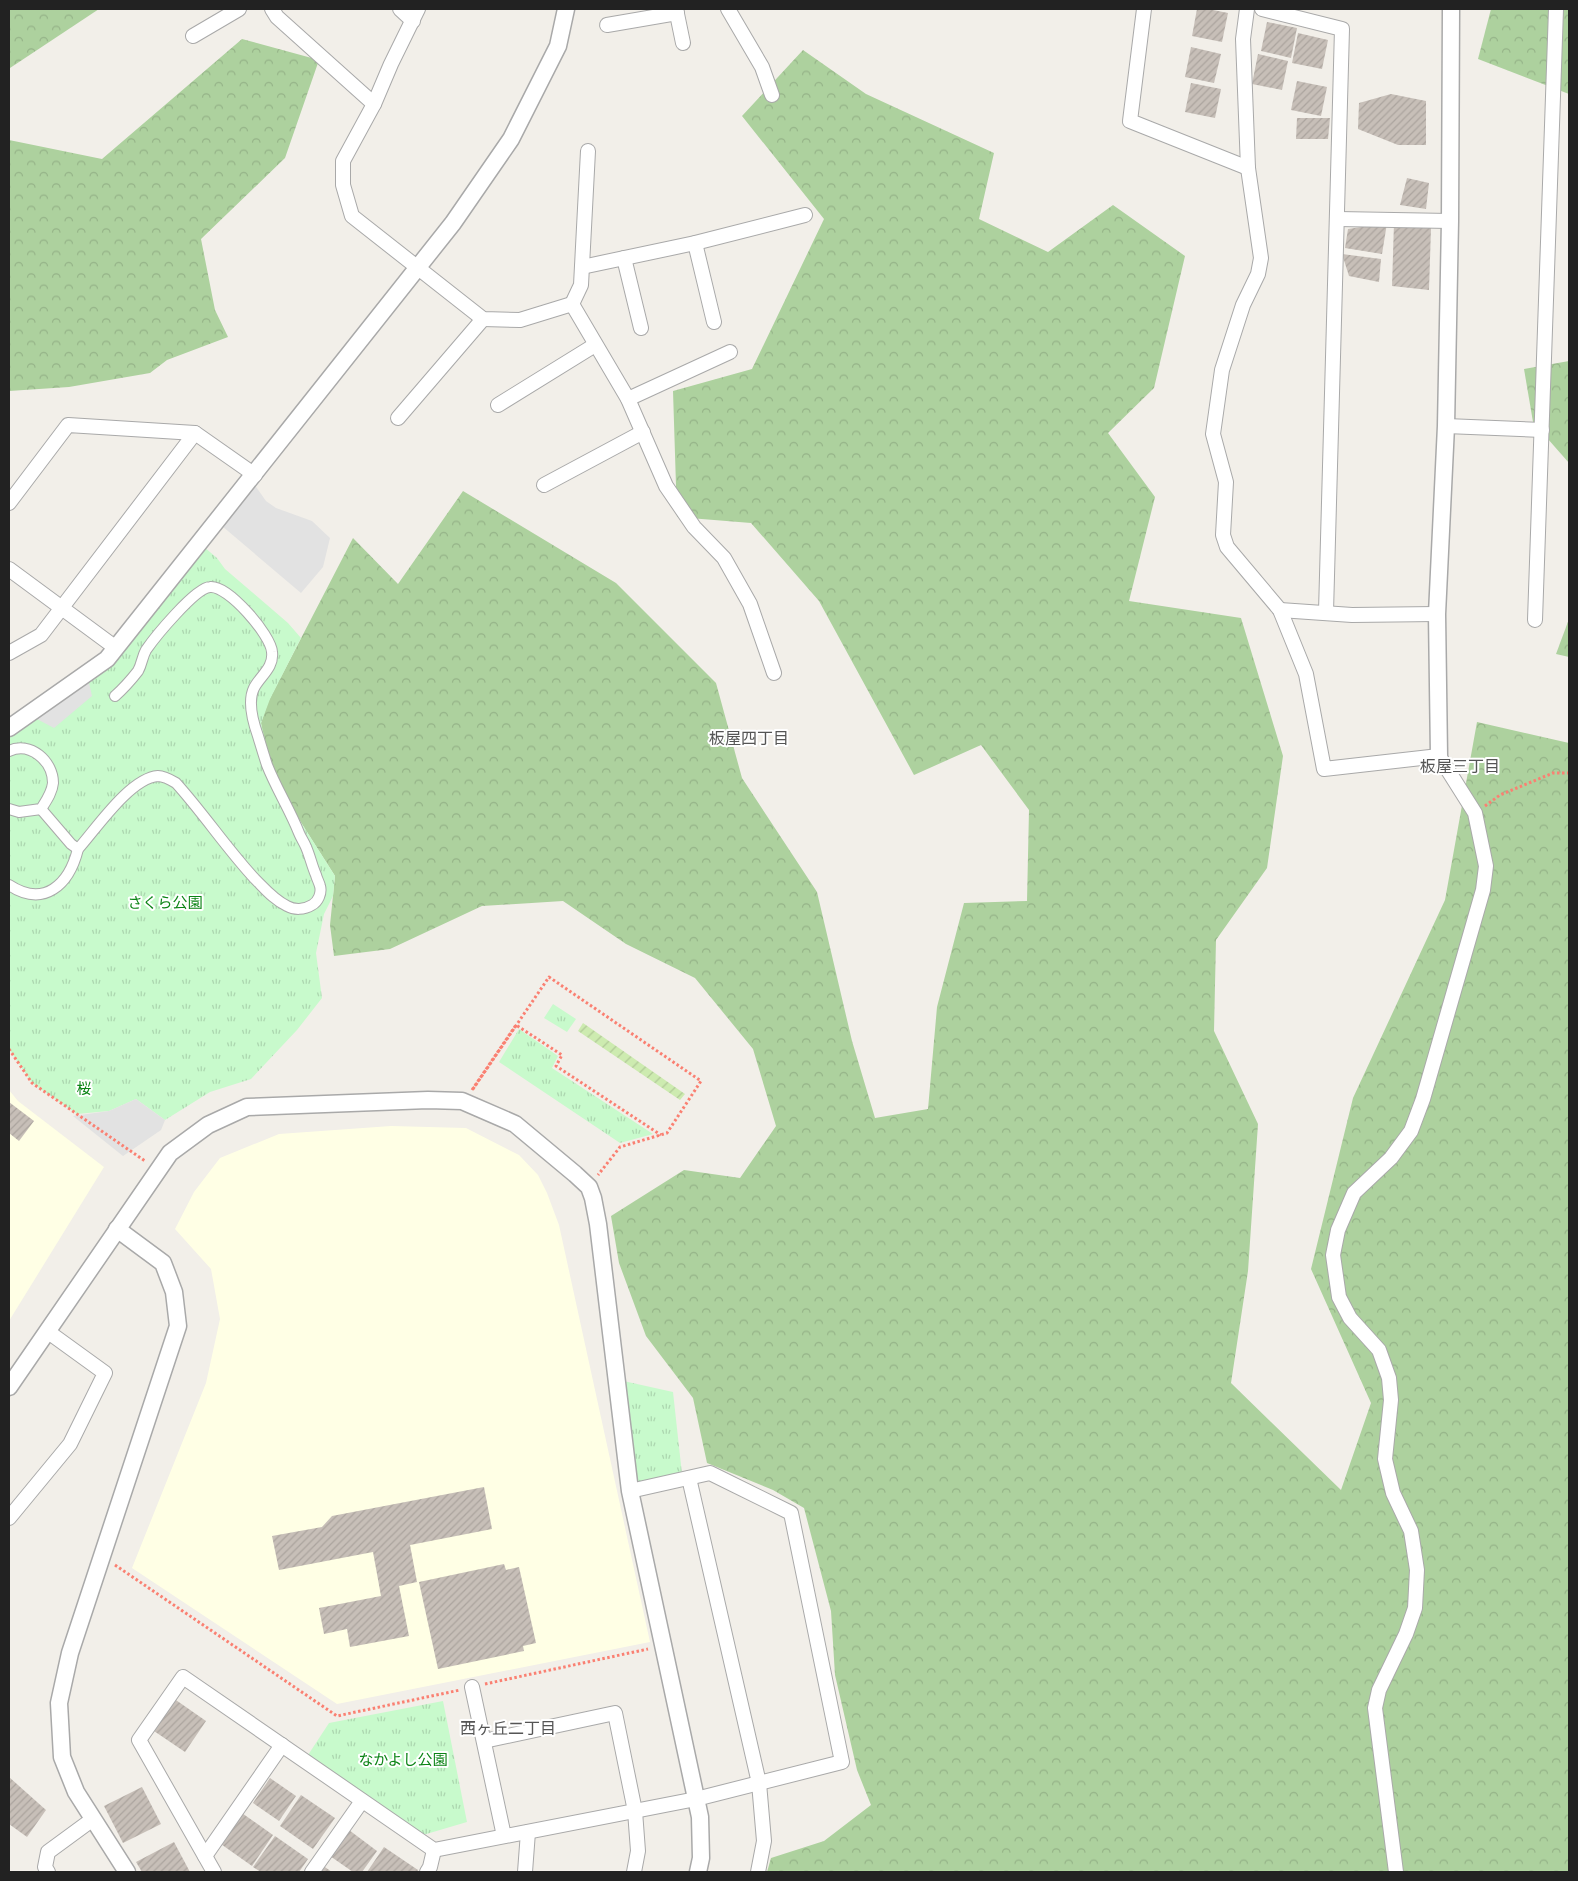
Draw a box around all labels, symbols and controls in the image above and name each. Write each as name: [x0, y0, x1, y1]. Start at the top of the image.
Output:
district label: 板屋四丁目: [709, 730, 789, 750]
district label: 板屋三丁目: [1420, 758, 1500, 778]
park label: さくら公園: [127, 895, 203, 914]
park label: 桜: [76, 1081, 92, 1100]
district label: 西ヶ丘二丁目: [460, 1720, 556, 1740]
park label: なかよし公園: [358, 1752, 448, 1771]

